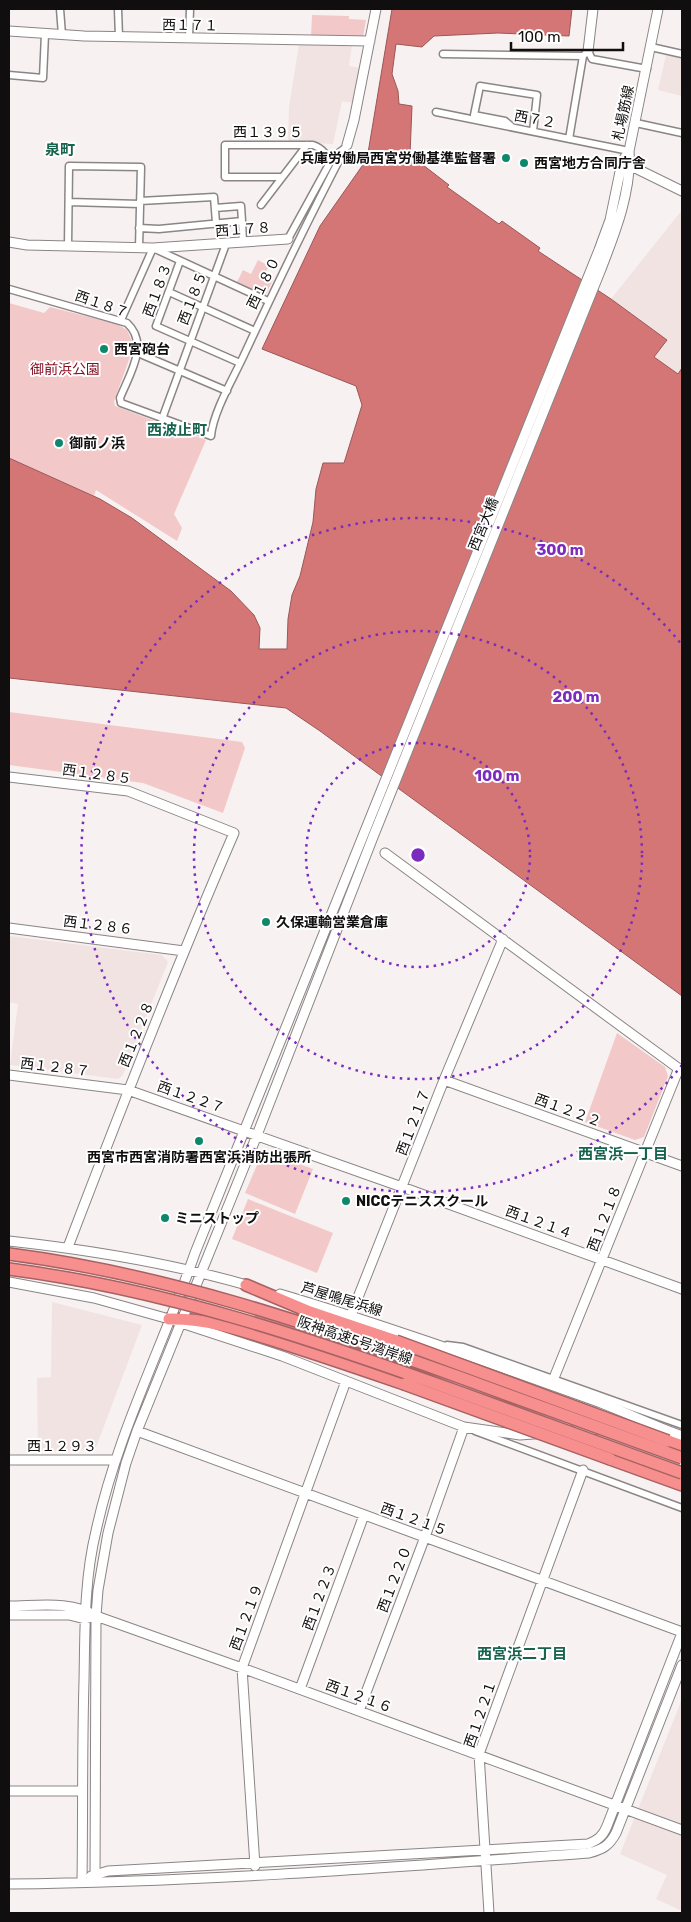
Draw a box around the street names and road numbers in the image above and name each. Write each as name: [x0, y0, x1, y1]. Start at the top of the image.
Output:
street label: 西１７１: [162, 17, 218, 34]
street label: 札場筋線: [609, 84, 638, 142]
street label: 西７２: [513, 107, 557, 132]
street label: 西１３９５: [233, 124, 303, 141]
street label: 西１７８: [215, 219, 272, 240]
street label: 西１８０: [244, 254, 283, 312]
street label: 西１８３: [140, 261, 175, 319]
street label: 西１８５: [174, 269, 210, 327]
street label: 西１８７: [73, 287, 131, 322]
street label: 西宮大橋: [465, 495, 502, 553]
street label: 西１２８５: [61, 761, 133, 788]
street label: 西１２８６: [62, 913, 134, 938]
street label: 西１２２８: [115, 999, 157, 1070]
street label: 西１２８７: [19, 1055, 91, 1080]
street label: 西１２２７: [155, 1078, 227, 1117]
street label: 西１２１７: [393, 1086, 434, 1158]
street label: 西１２２２: [532, 1091, 604, 1130]
street label: 西１２１８: [584, 1182, 625, 1254]
street label: 西１２１４: [503, 1203, 575, 1242]
street label: 芦屋鳴尾浜線: [299, 1279, 385, 1320]
street label: 阪神高速5号湾岸線: [295, 1313, 414, 1368]
street label: 西１２９３: [27, 1438, 97, 1455]
street label: 西１２１５: [378, 1500, 450, 1539]
street label: 西１２２０: [374, 1543, 415, 1615]
street label: 西１２２３: [300, 1561, 339, 1633]
street label: 西１２１９: [227, 1581, 266, 1653]
street label: 西１２１６: [323, 1677, 395, 1716]
street label: 西１２２１: [461, 1678, 500, 1750]

